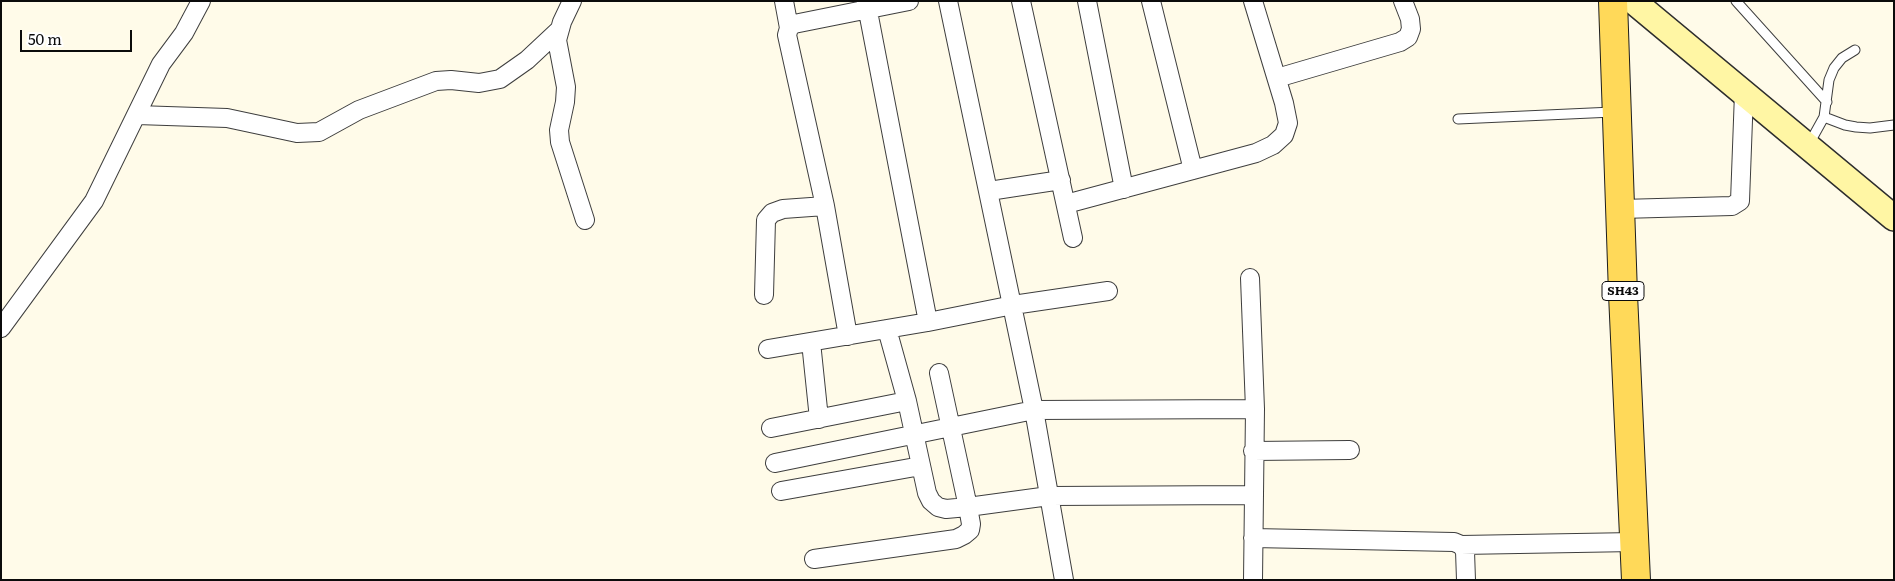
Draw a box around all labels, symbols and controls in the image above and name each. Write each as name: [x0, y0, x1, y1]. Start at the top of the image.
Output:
scale bar: [22, 20, 135, 52]
text: 50 m: [28, 27, 62, 50]
road number: SH43: [1602, 282, 1644, 300]

